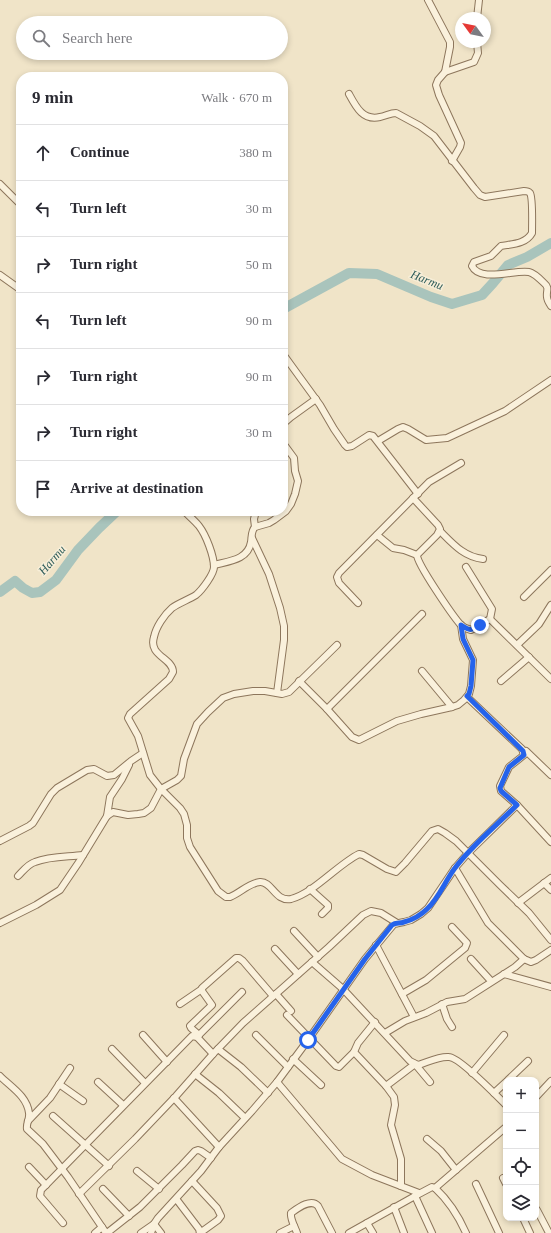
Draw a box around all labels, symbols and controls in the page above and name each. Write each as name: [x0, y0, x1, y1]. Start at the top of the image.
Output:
north arrow: [455, 12, 491, 48]
search box: [16, 16, 288, 60]
icon: search: [30, 27, 52, 49]
text: Search here: [62, 30, 132, 46]
text: 9 min: [32, 88, 73, 107]
text: Walk · 670 m: [201, 90, 272, 105]
icon: ahead: [32, 142, 54, 164]
text: Continue: [70, 144, 129, 160]
text: 380 m: [239, 145, 272, 160]
icon: left: [32, 198, 54, 220]
text: Turn left: [70, 200, 127, 216]
text: 30 m: [246, 201, 272, 216]
icon: right: [32, 254, 54, 276]
text: Turn right: [70, 256, 137, 272]
text: 50 m: [246, 257, 272, 272]
water label: Harmu: [408, 267, 445, 293]
icon: left: [32, 310, 54, 332]
text: Turn left: [70, 312, 127, 328]
text: 90 m: [246, 313, 272, 328]
icon: right: [32, 366, 54, 388]
text: Turn right: [70, 368, 137, 384]
text: 90 m: [246, 369, 272, 384]
icon: right: [32, 422, 54, 444]
text: Turn right: [70, 424, 137, 440]
text: 30 m: [246, 425, 272, 440]
icon: arrive: [32, 478, 54, 500]
text: Arrive at destination: [70, 480, 203, 496]
water label: Harmu: [35, 543, 68, 578]
route end: [471, 616, 489, 634]
route start: [299, 1031, 317, 1049]
map controls: [503, 1077, 539, 1221]
button: +: [503, 1077, 539, 1113]
button: −: [503, 1113, 539, 1149]
button: locate: [503, 1149, 539, 1185]
button: layers: [503, 1185, 539, 1221]

